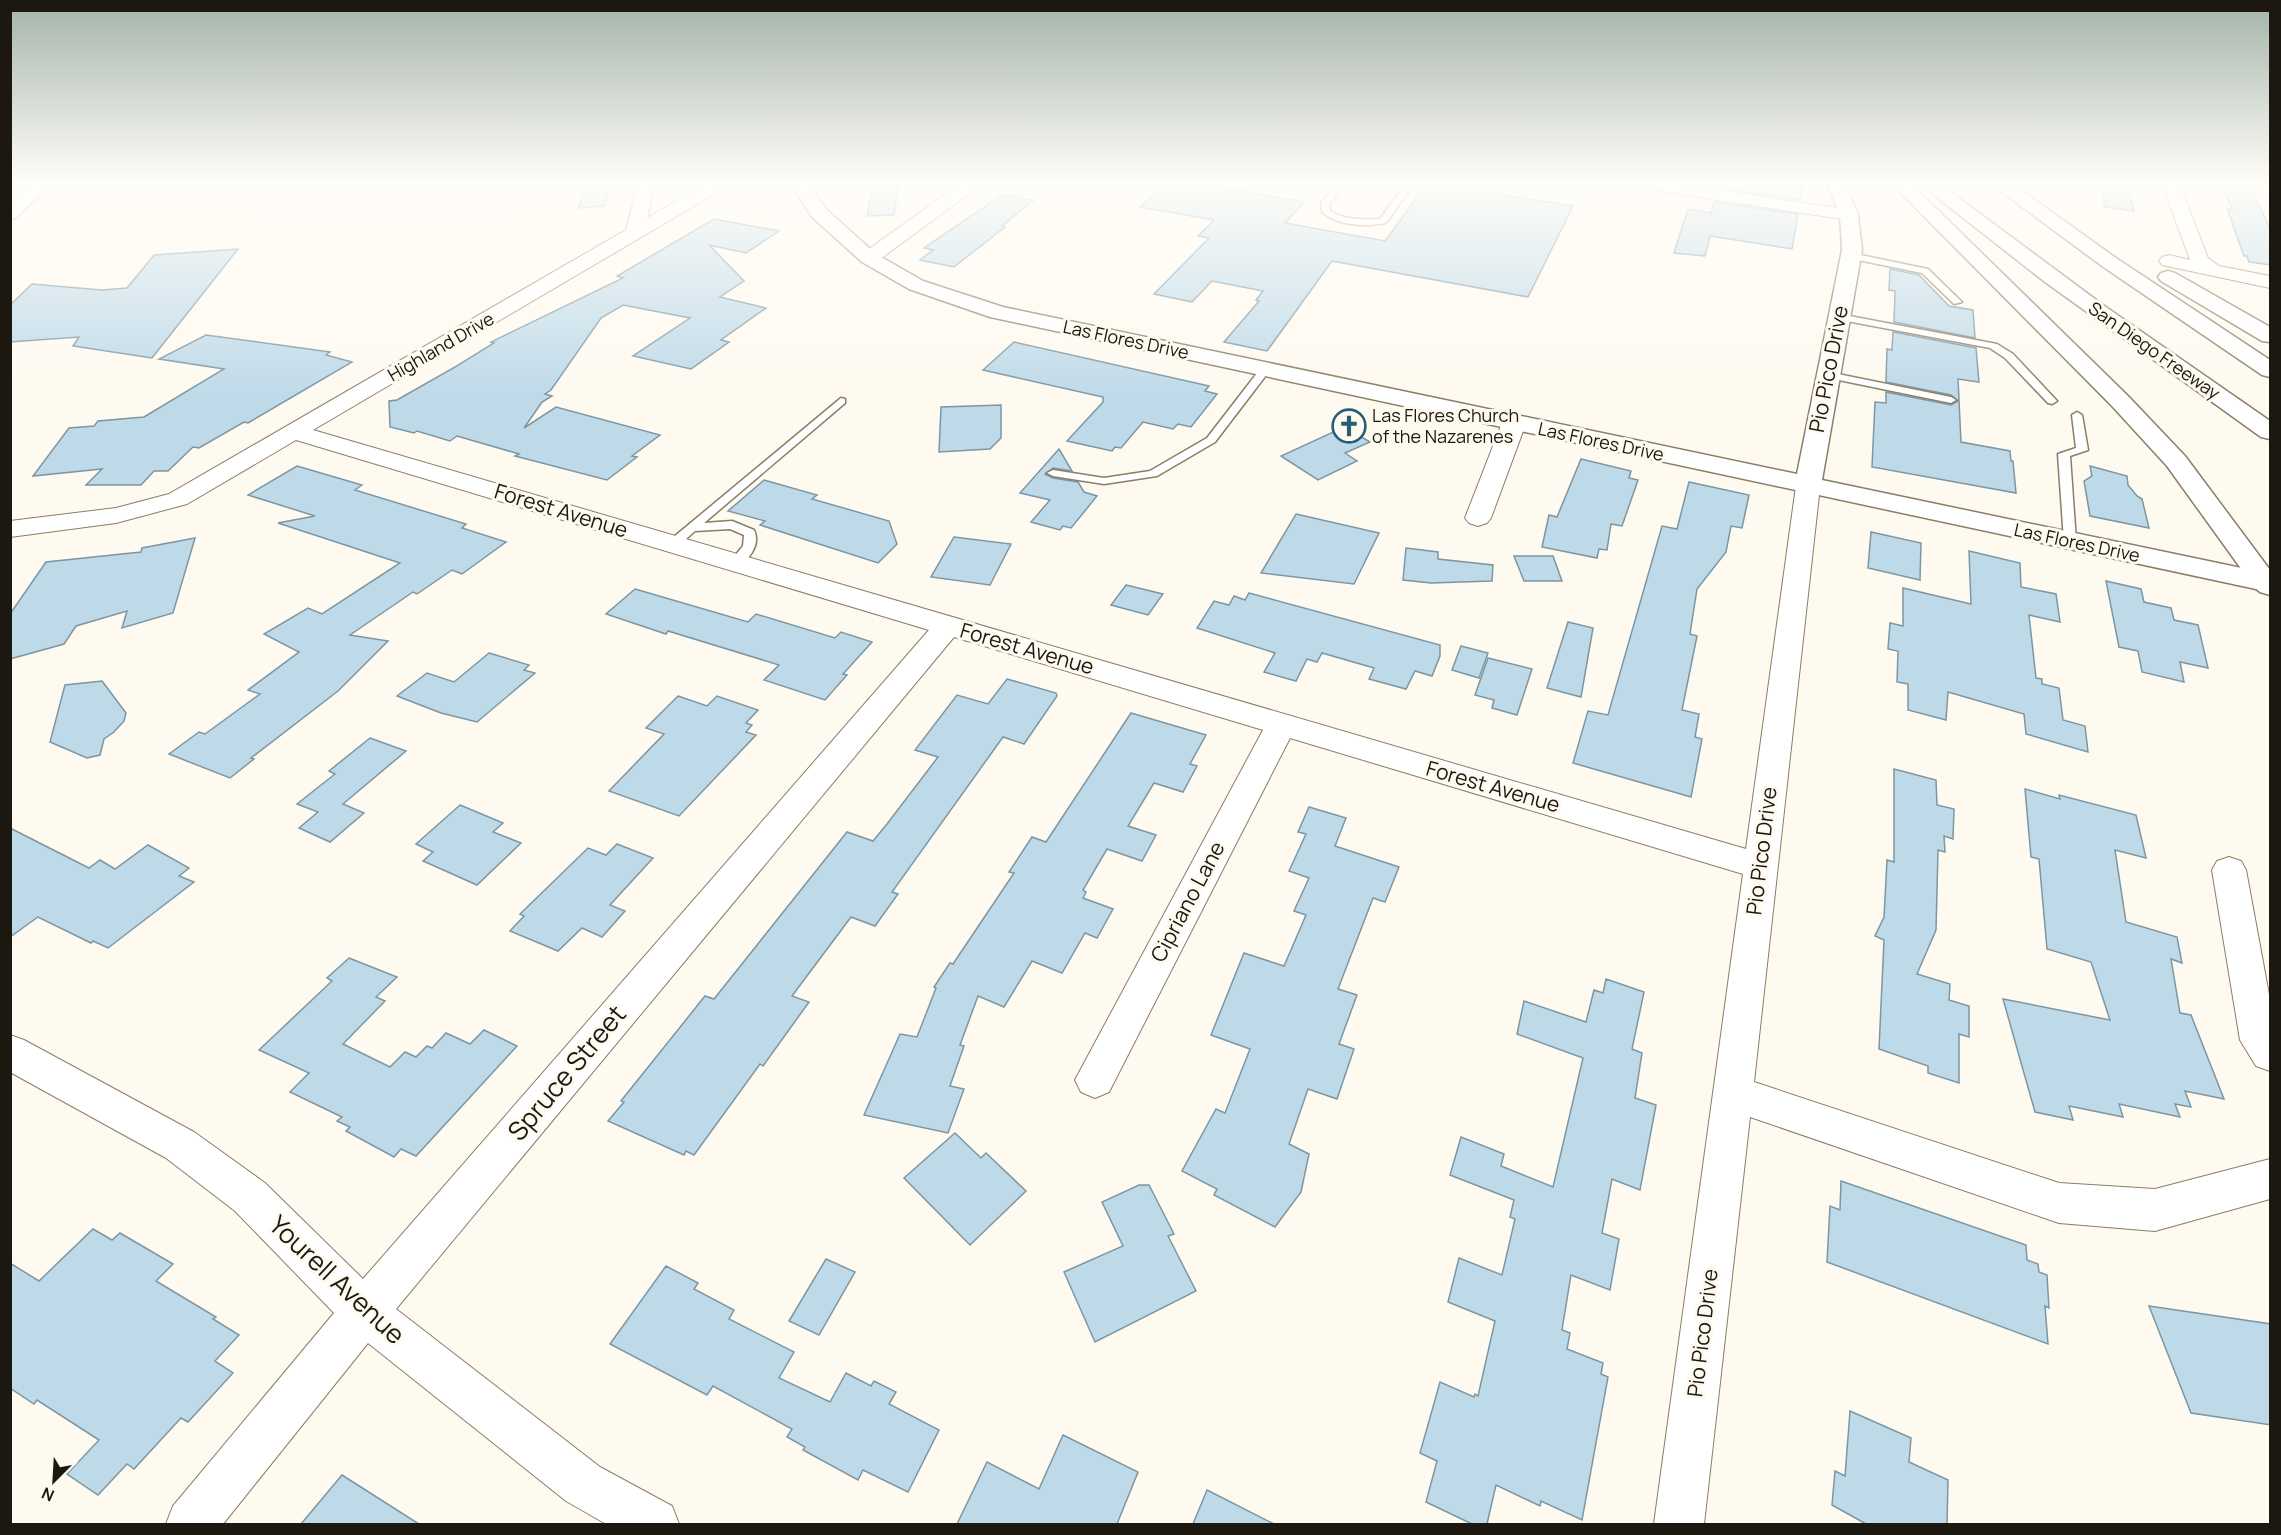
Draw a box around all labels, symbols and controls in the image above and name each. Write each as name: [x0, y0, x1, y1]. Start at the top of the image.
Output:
street label: San Diego Freeway: [2084, 296, 2226, 405]
street label: Pio Pico Drive: [1802, 303, 1854, 435]
street label: Highland Drive: [383, 306, 498, 386]
street label: Las Flores Drive: [1061, 314, 1191, 364]
place label: Las Flores Church of the Nazarenes: [1372, 403, 1519, 448]
church icon: Las Flores Church of the Nazarenes: [1331, 408, 1367, 444]
street label: Las Flores Drive: [1536, 416, 1666, 466]
street label: Forest Avenue: [491, 477, 631, 544]
street label: Las Flores Drive: [2012, 517, 2142, 567]
street label: Forest Avenue: [957, 616, 1097, 680]
street label: Forest Avenue: [1423, 754, 1563, 818]
street label: Pio Pico Drive: [1739, 785, 1783, 917]
street label: Cipriano Lane: [1144, 836, 1231, 967]
street label: Spruce Street: [499, 997, 634, 1148]
street label: Yourell Avenue: [262, 1207, 414, 1352]
street label: Pio Pico Drive: [1680, 1267, 1724, 1399]
north arrow: [24, 1451, 84, 1511]
text: N: [38, 1482, 58, 1507]

